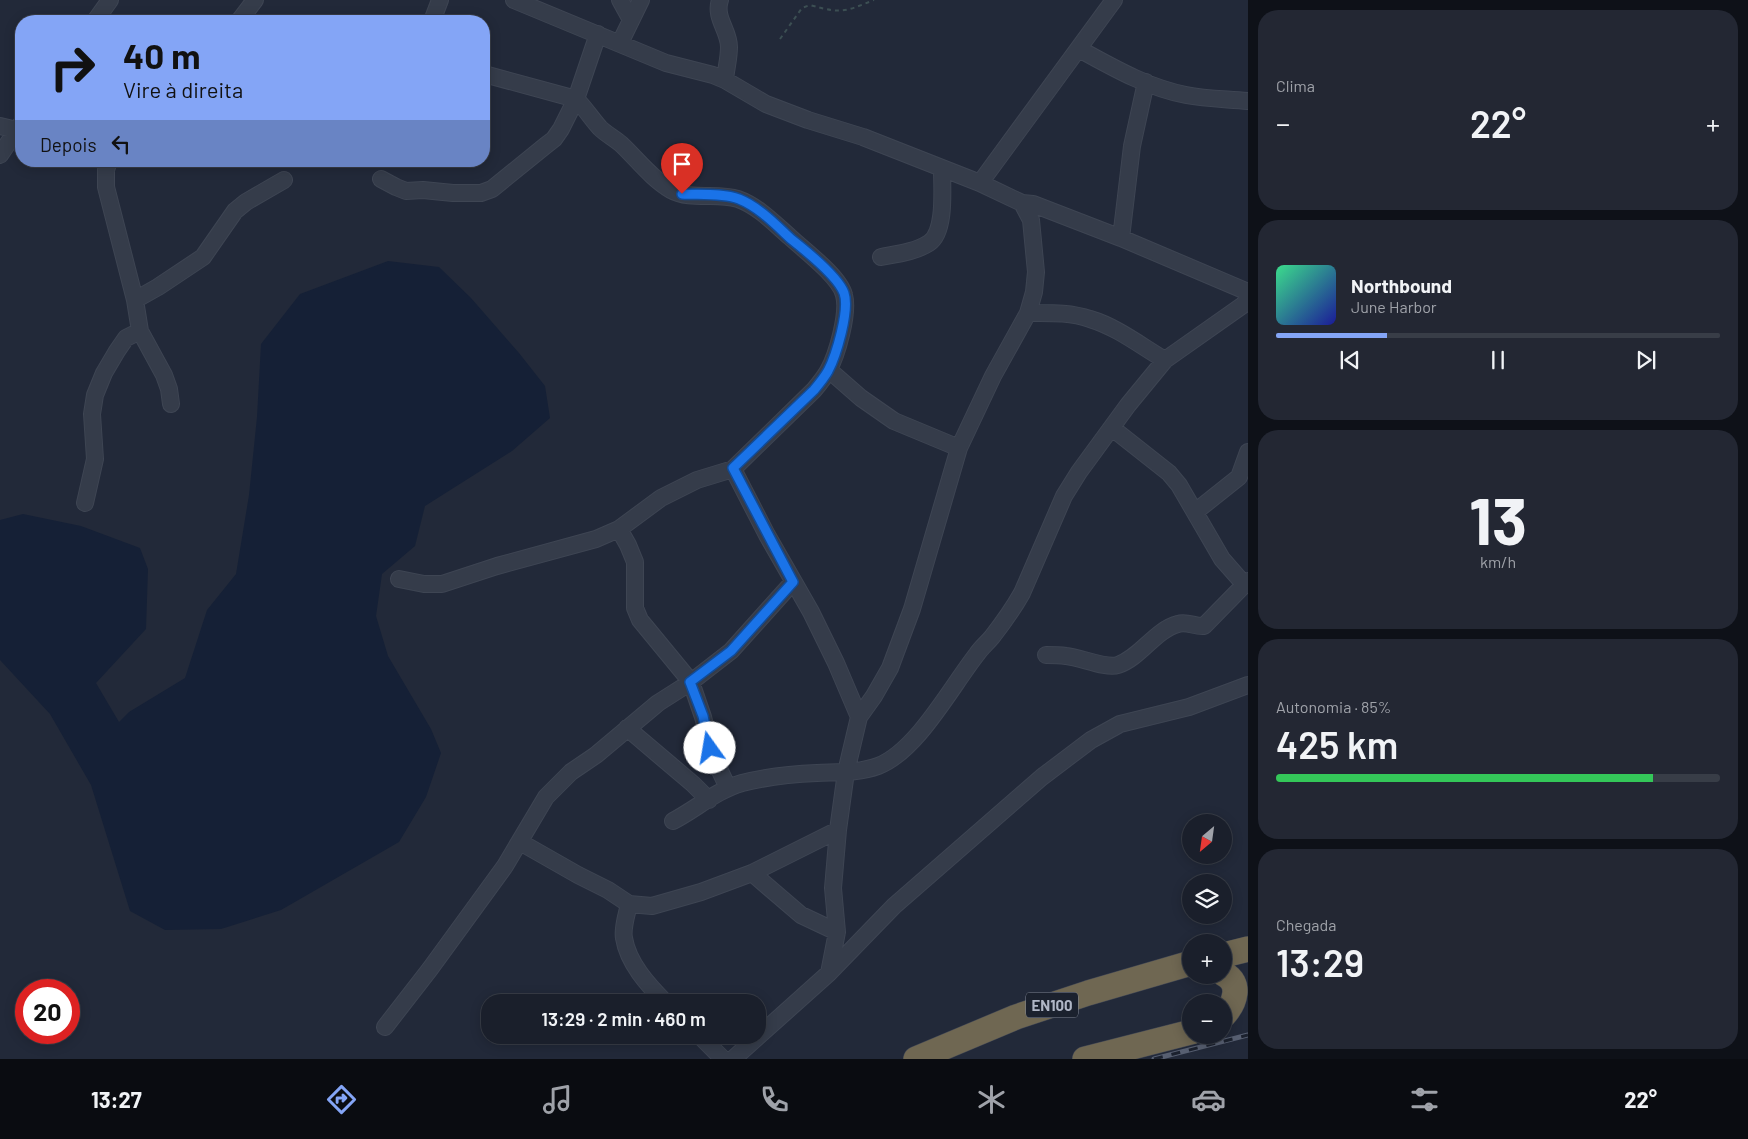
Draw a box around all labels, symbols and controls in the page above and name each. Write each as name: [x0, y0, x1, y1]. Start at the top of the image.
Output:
text: 40 m: [123, 34, 200, 76]
icon: right: [40, 35, 105, 100]
text: Vire à direita: [123, 76, 243, 102]
text: Clima: [1276, 76, 1315, 95]
text: 22°: [1470, 100, 1526, 146]
text: −: [1276, 106, 1290, 140]
text: +: [1706, 106, 1720, 140]
icon: left: [107, 130, 135, 158]
text: Depois: [40, 133, 97, 156]
pin: [661, 143, 703, 194]
icon: arrive: [668, 150, 696, 178]
text: Northbound: [1351, 274, 1452, 297]
text: June Harbor: [1351, 297, 1437, 316]
icon: previous: [1336, 346, 1364, 374]
icon: pause: [1484, 346, 1512, 374]
icon: next: [1632, 346, 1660, 374]
text: 13: [1469, 480, 1527, 558]
text: km/h: [1480, 552, 1516, 571]
text: Autonomia · 85%: [1276, 697, 1391, 716]
position arrow: [683, 721, 735, 773]
text: 425 km: [1276, 721, 1398, 767]
north arrow: [1182, 814, 1232, 864]
map controls: [1182, 814, 1232, 1044]
button: layers: [1182, 874, 1232, 924]
text: Chegada: [1276, 915, 1336, 934]
button: +: [1182, 934, 1232, 984]
text: 13:29: [1276, 939, 1364, 985]
speed limit sign: 20: [15, 979, 80, 1044]
road number: EN100: [1026, 992, 1078, 1018]
button: −: [1182, 994, 1232, 1044]
text: 13:29 · 2 min · 460 m: [541, 1007, 706, 1030]
icon: directions: [324, 1082, 359, 1117]
icon: music: [540, 1082, 575, 1117]
icon: phone: [757, 1082, 792, 1117]
icon: climate: [974, 1082, 1009, 1117]
icon: car: [1191, 1082, 1226, 1117]
icon: filters: [1407, 1082, 1442, 1117]
text: 13:27: [91, 1086, 142, 1112]
text: 22°: [1624, 1086, 1657, 1112]

